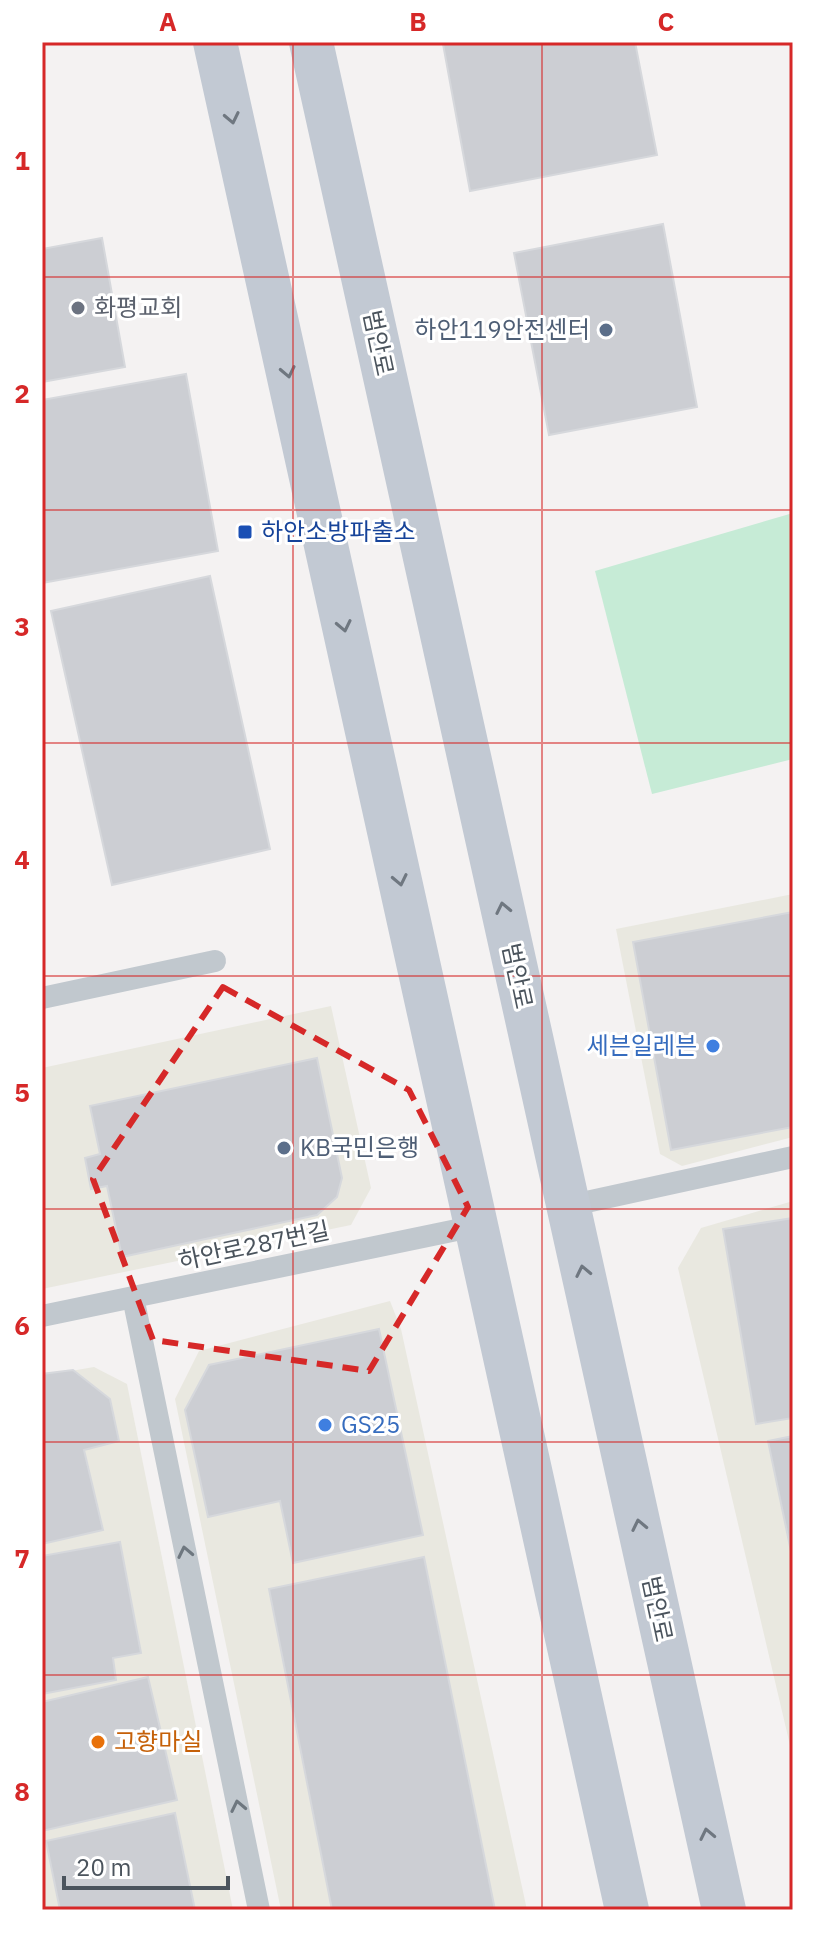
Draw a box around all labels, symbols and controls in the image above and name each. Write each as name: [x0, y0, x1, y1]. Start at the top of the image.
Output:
text: A: [159, 4, 177, 38]
text: B: [409, 4, 427, 38]
text: C: [658, 4, 675, 38]
one-way arrow: [223, 111, 240, 125]
text: 1: [14, 143, 30, 177]
place label: 화평교회: [94, 291, 182, 323]
marker: 화평교회: [69, 299, 87, 317]
street label: 범안로: [356, 307, 402, 379]
place label: 하안119안전센터: [414, 313, 590, 345]
marker: 하안119안전센터: [597, 321, 615, 339]
one-way arrow: [279, 365, 296, 378]
text: 2: [14, 376, 30, 410]
place label: 하안소방파출소: [261, 515, 416, 547]
marker: 하안소방파출소: [236, 523, 254, 541]
text: 3: [14, 609, 30, 643]
one-way arrow: [335, 619, 352, 632]
text: 4: [14, 842, 30, 876]
one-way arrow: [391, 873, 408, 886]
one-way arrow: [495, 902, 512, 916]
street label: 범안로: [495, 940, 541, 1012]
place label: 세븐일레븐: [587, 1029, 697, 1061]
marker: 세븐일레븐: [704, 1037, 722, 1055]
text: 5: [14, 1075, 30, 1109]
place label: KB국민은행: [300, 1131, 419, 1163]
marker: KB국민은행: [275, 1139, 293, 1157]
street label: 하안로287번길: [175, 1213, 332, 1277]
one-way arrow: [575, 1265, 592, 1279]
text: 6: [14, 1308, 30, 1342]
place label: GS25: [341, 1408, 400, 1440]
marker: GS25: [316, 1416, 334, 1434]
one-way arrow: [631, 1519, 648, 1533]
text: 7: [14, 1541, 30, 1575]
one-way arrow: [178, 1545, 195, 1558]
street label: 범안로: [635, 1573, 681, 1645]
place label: 고향마실: [114, 1725, 202, 1757]
marker: 고향마실: [89, 1733, 107, 1751]
text: 8: [14, 1774, 30, 1808]
one-way arrow: [230, 1800, 247, 1813]
one-way arrow: [699, 1828, 716, 1841]
scale bar: [64, 1840, 228, 1890]
text: 20 m: [76, 1851, 131, 1883]

